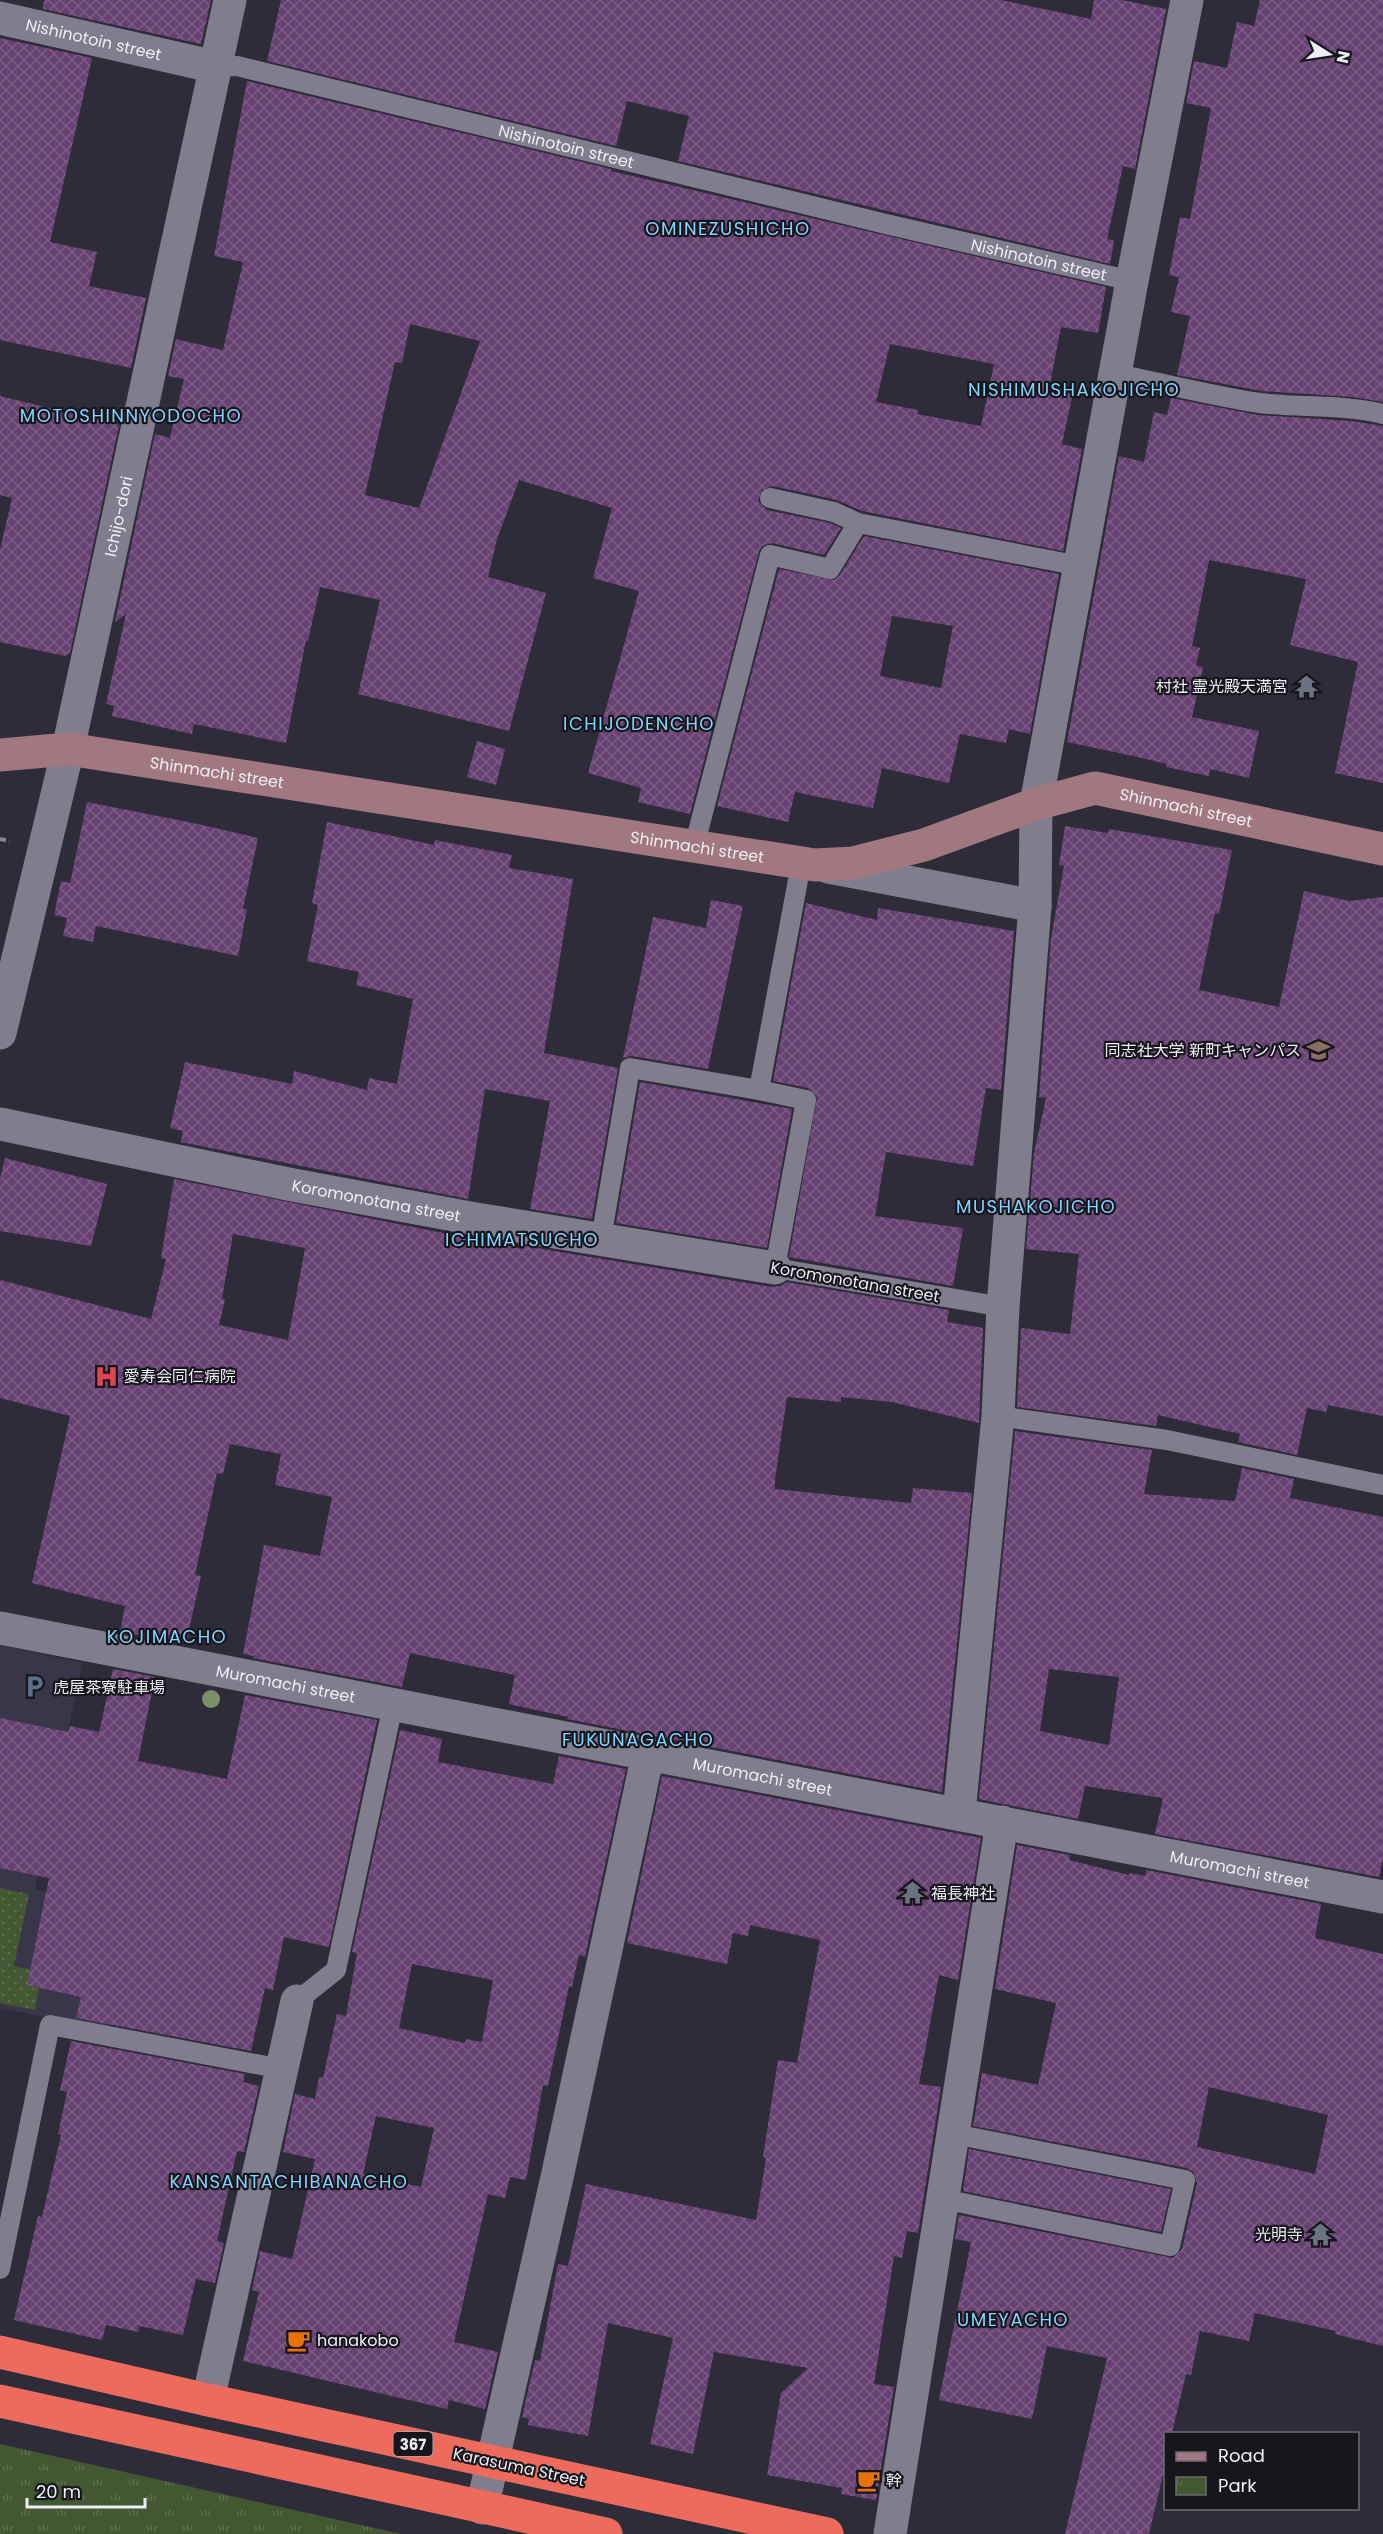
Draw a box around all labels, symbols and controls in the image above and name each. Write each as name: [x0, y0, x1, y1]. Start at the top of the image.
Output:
street label: Nishinotoin street: [23, 13, 164, 66]
north arrow: [1299, 24, 1359, 84]
text: N: [1331, 49, 1356, 65]
street label: Nishinotoin street: [496, 119, 637, 174]
district label: OMINEZUSHICHO: [645, 216, 811, 241]
street label: Nishinotoin street: [969, 233, 1109, 286]
district label: NISHIMUSHAKOJICHO: [968, 377, 1180, 402]
district label: MOTOSHINNYODOCHO: [20, 403, 242, 428]
street label: Ichijo-dori: [98, 474, 138, 559]
temple icon: 村社 霊光殿天満宮: [1293, 673, 1319, 699]
place label: 村社 霊光殿天満宮: [1156, 675, 1288, 698]
district label: ICHIJODENCHO: [563, 711, 715, 736]
street label: Shinmachi street: [148, 750, 286, 794]
street label: Shinmachi street: [1118, 782, 1255, 833]
street label: Shinmachi street: [629, 825, 766, 868]
school or university icon: 同志社大学 新町キャンパス: [1306, 1037, 1332, 1063]
place label: 同志社大学 新町キャンパス: [1105, 1039, 1301, 1062]
street label: Koromonotana street: [290, 1173, 463, 1228]
district label: MUSHAKOJICHO: [956, 1194, 1116, 1219]
district label: ICHIMATSUCHO: [445, 1227, 599, 1252]
street label: Koromonotana street: [769, 1256, 941, 1308]
hospital icon: 愛寿会同仁病院: [93, 1363, 119, 1389]
place label: 愛寿会同仁病院: [124, 1365, 236, 1388]
district label: KOJIMACHO: [107, 1624, 227, 1649]
street label: Muromachi street: [214, 1659, 357, 1708]
parking icon: 虎屋茶寮駐車場: [22, 1674, 48, 1700]
place label: 虎屋茶寮駐車場: [53, 1676, 165, 1699]
district label: FUKUNAGACHO: [562, 1727, 714, 1752]
street label: Muromachi street: [691, 1752, 835, 1801]
street label: Muromachi street: [1168, 1844, 1312, 1894]
temple icon: 福長神社: [900, 1880, 926, 1906]
place label: 福長神社: [931, 1882, 995, 1905]
district label: KANSANTACHIBANACHO: [169, 2169, 409, 2194]
temple icon: 光明寺: [1308, 2221, 1334, 2247]
place label: 光明寺: [1255, 2223, 1303, 2246]
district label: UMEYACHO: [957, 2307, 1069, 2332]
cafe icon: hanakobo: [286, 2327, 312, 2353]
place label: hanakobo: [317, 2329, 399, 2352]
road number: 367: [394, 2432, 432, 2456]
legend: [1164, 2432, 1359, 2510]
street label: Karasuma Street: [451, 2442, 587, 2492]
text: Road: [1218, 2443, 1265, 2468]
cafe icon: 幹: [855, 2467, 881, 2493]
place label: 幹: [886, 2469, 902, 2492]
scale bar: [27, 2471, 146, 2509]
text: Park: [1218, 2473, 1257, 2498]
text: 20 m: [36, 2479, 81, 2504]

